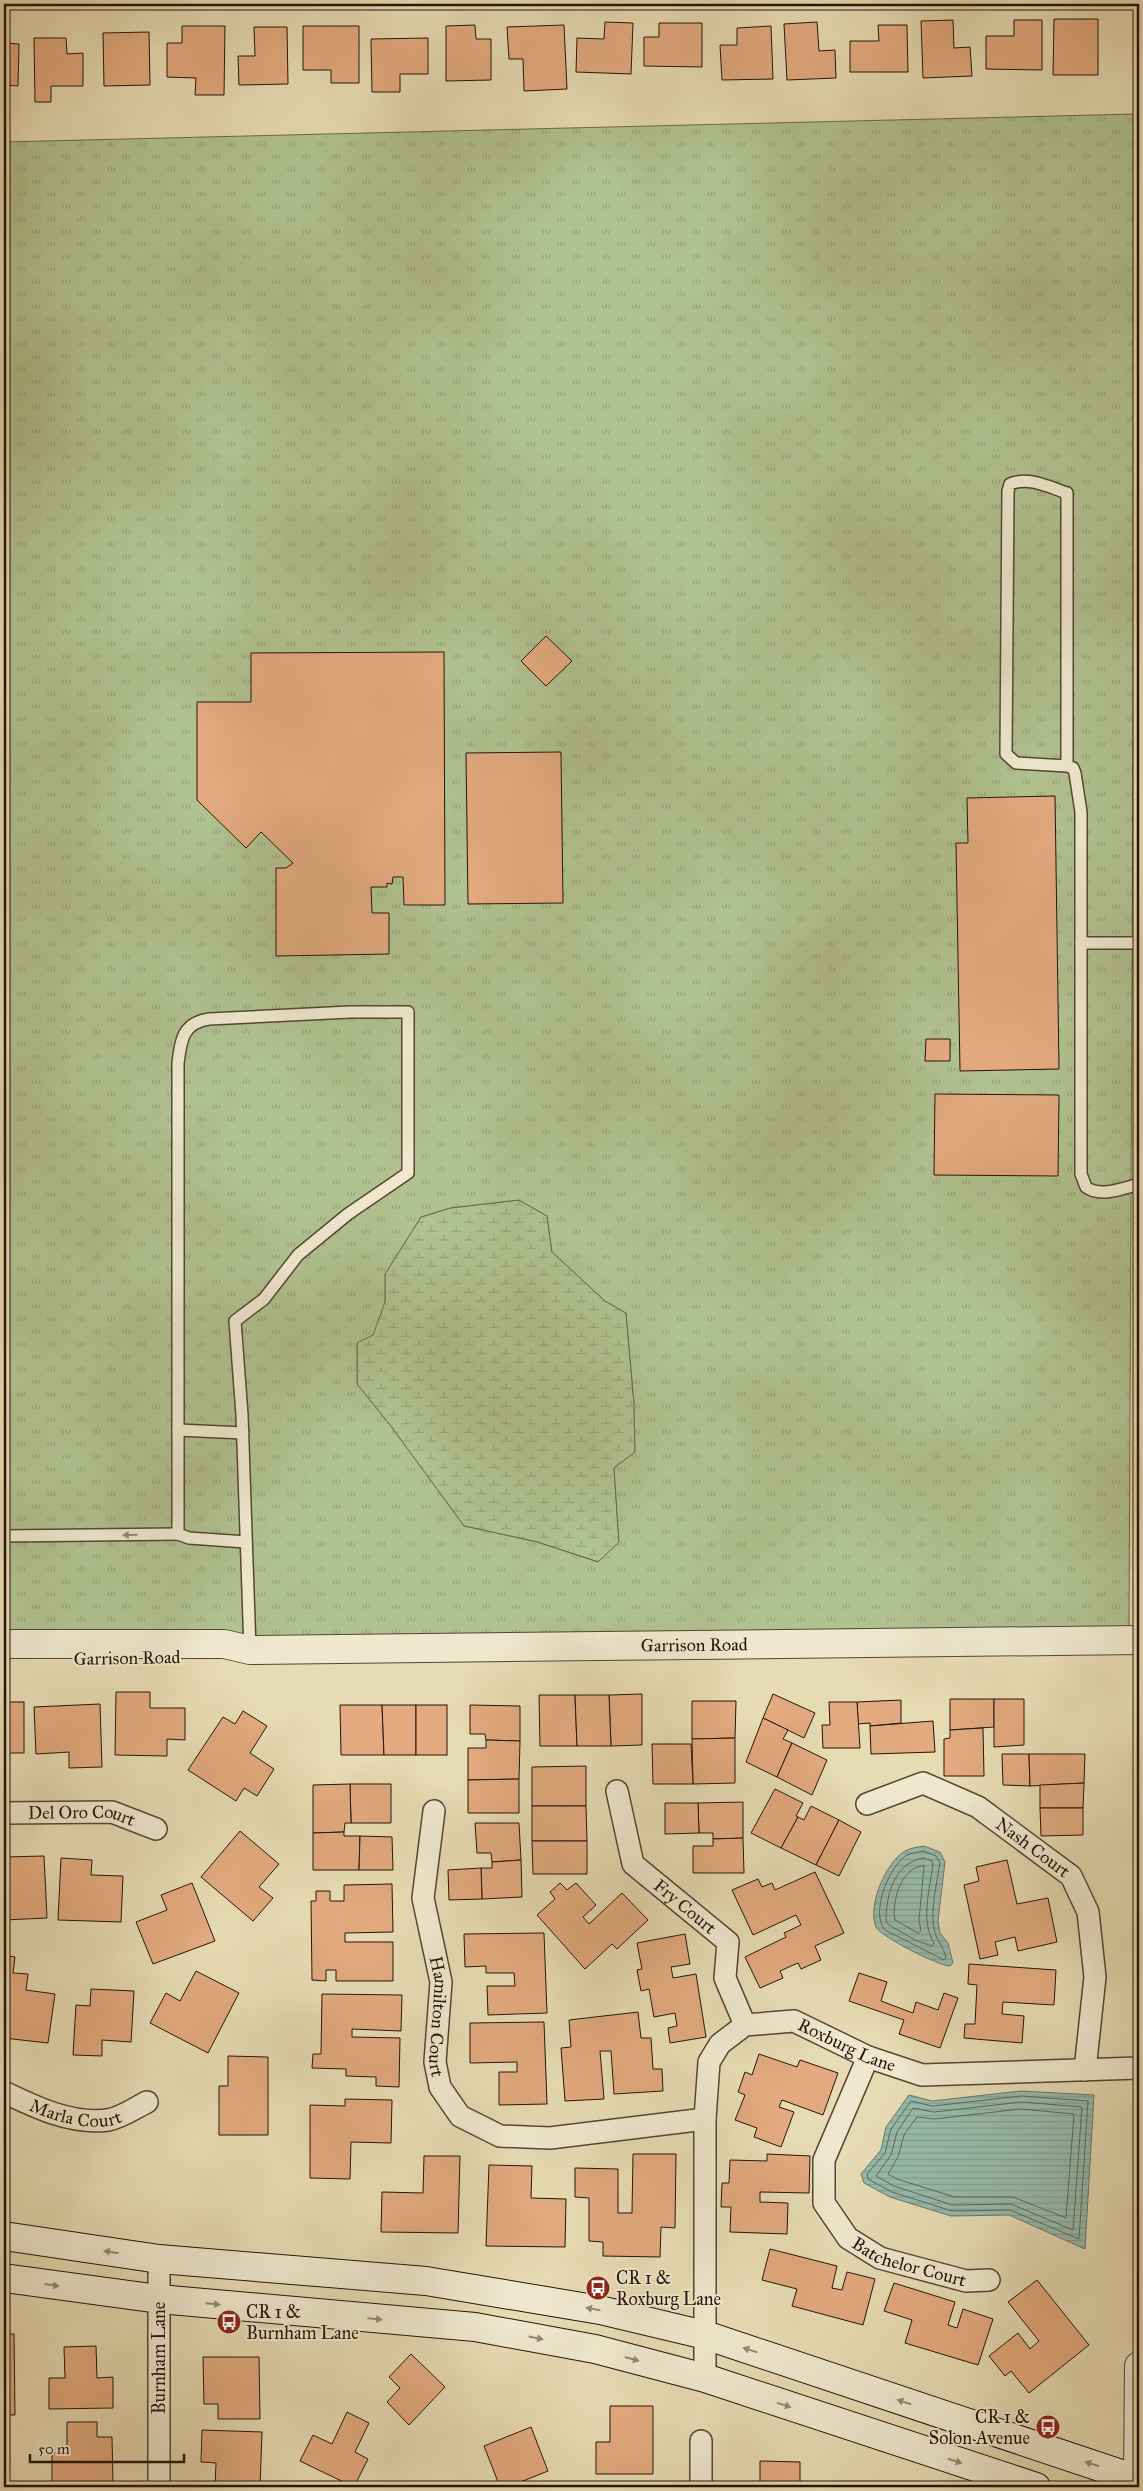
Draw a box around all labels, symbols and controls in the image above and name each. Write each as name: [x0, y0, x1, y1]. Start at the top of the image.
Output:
one-way arrow: [121, 1531, 137, 1539]
street label: Garrison Road: [641, 1633, 748, 1657]
street label: Garrison Road: [73, 1646, 181, 1670]
street label: Del Oro Court: [28, 1801, 139, 1831]
street label: Nash Court: [991, 1813, 1075, 1883]
street label: Fry Court: [649, 1874, 721, 1939]
street label: Hamilton Court: [424, 1954, 452, 2079]
street label: Roxburg Lane: [794, 2014, 898, 2076]
street label: Marla Court: [26, 2094, 125, 2132]
street label: Batchelor Court: [848, 2232, 969, 2292]
one-way arrow: [103, 2248, 119, 2256]
place label: CR 1 & Roxburg Lane: [616, 2267, 721, 2311]
bus stop icon: CR 1 & Roxburg Lane: [585, 2275, 611, 2301]
one-way arrow: [44, 2281, 60, 2289]
one-way arrow: [206, 2300, 222, 2308]
place label: CR 1 & Burnham Lane: [246, 2301, 359, 2344]
street label: Burnham Lane: [148, 2302, 170, 2414]
one-way arrow: [585, 2304, 601, 2312]
bus stop icon: CR 1 & Burnham Lane: [216, 2309, 242, 2335]
one-way arrow: [367, 2315, 383, 2323]
one-way arrow: [529, 2335, 545, 2343]
one-way arrow: [742, 2346, 757, 2354]
one-way arrow: [625, 2355, 640, 2363]
one-way arrow: [897, 2397, 912, 2405]
one-way arrow: [777, 2401, 792, 2409]
place label: CR 1 & Solon Avenue: [929, 2406, 1030, 2449]
bus stop icon: CR 1 & Solon Avenue: [1035, 2414, 1061, 2440]
scale bar: [30, 2431, 184, 2463]
text: 50 m: [38, 2440, 70, 2458]
one-way arrow: [948, 2457, 963, 2465]
one-way arrow: [1084, 2460, 1099, 2467]

